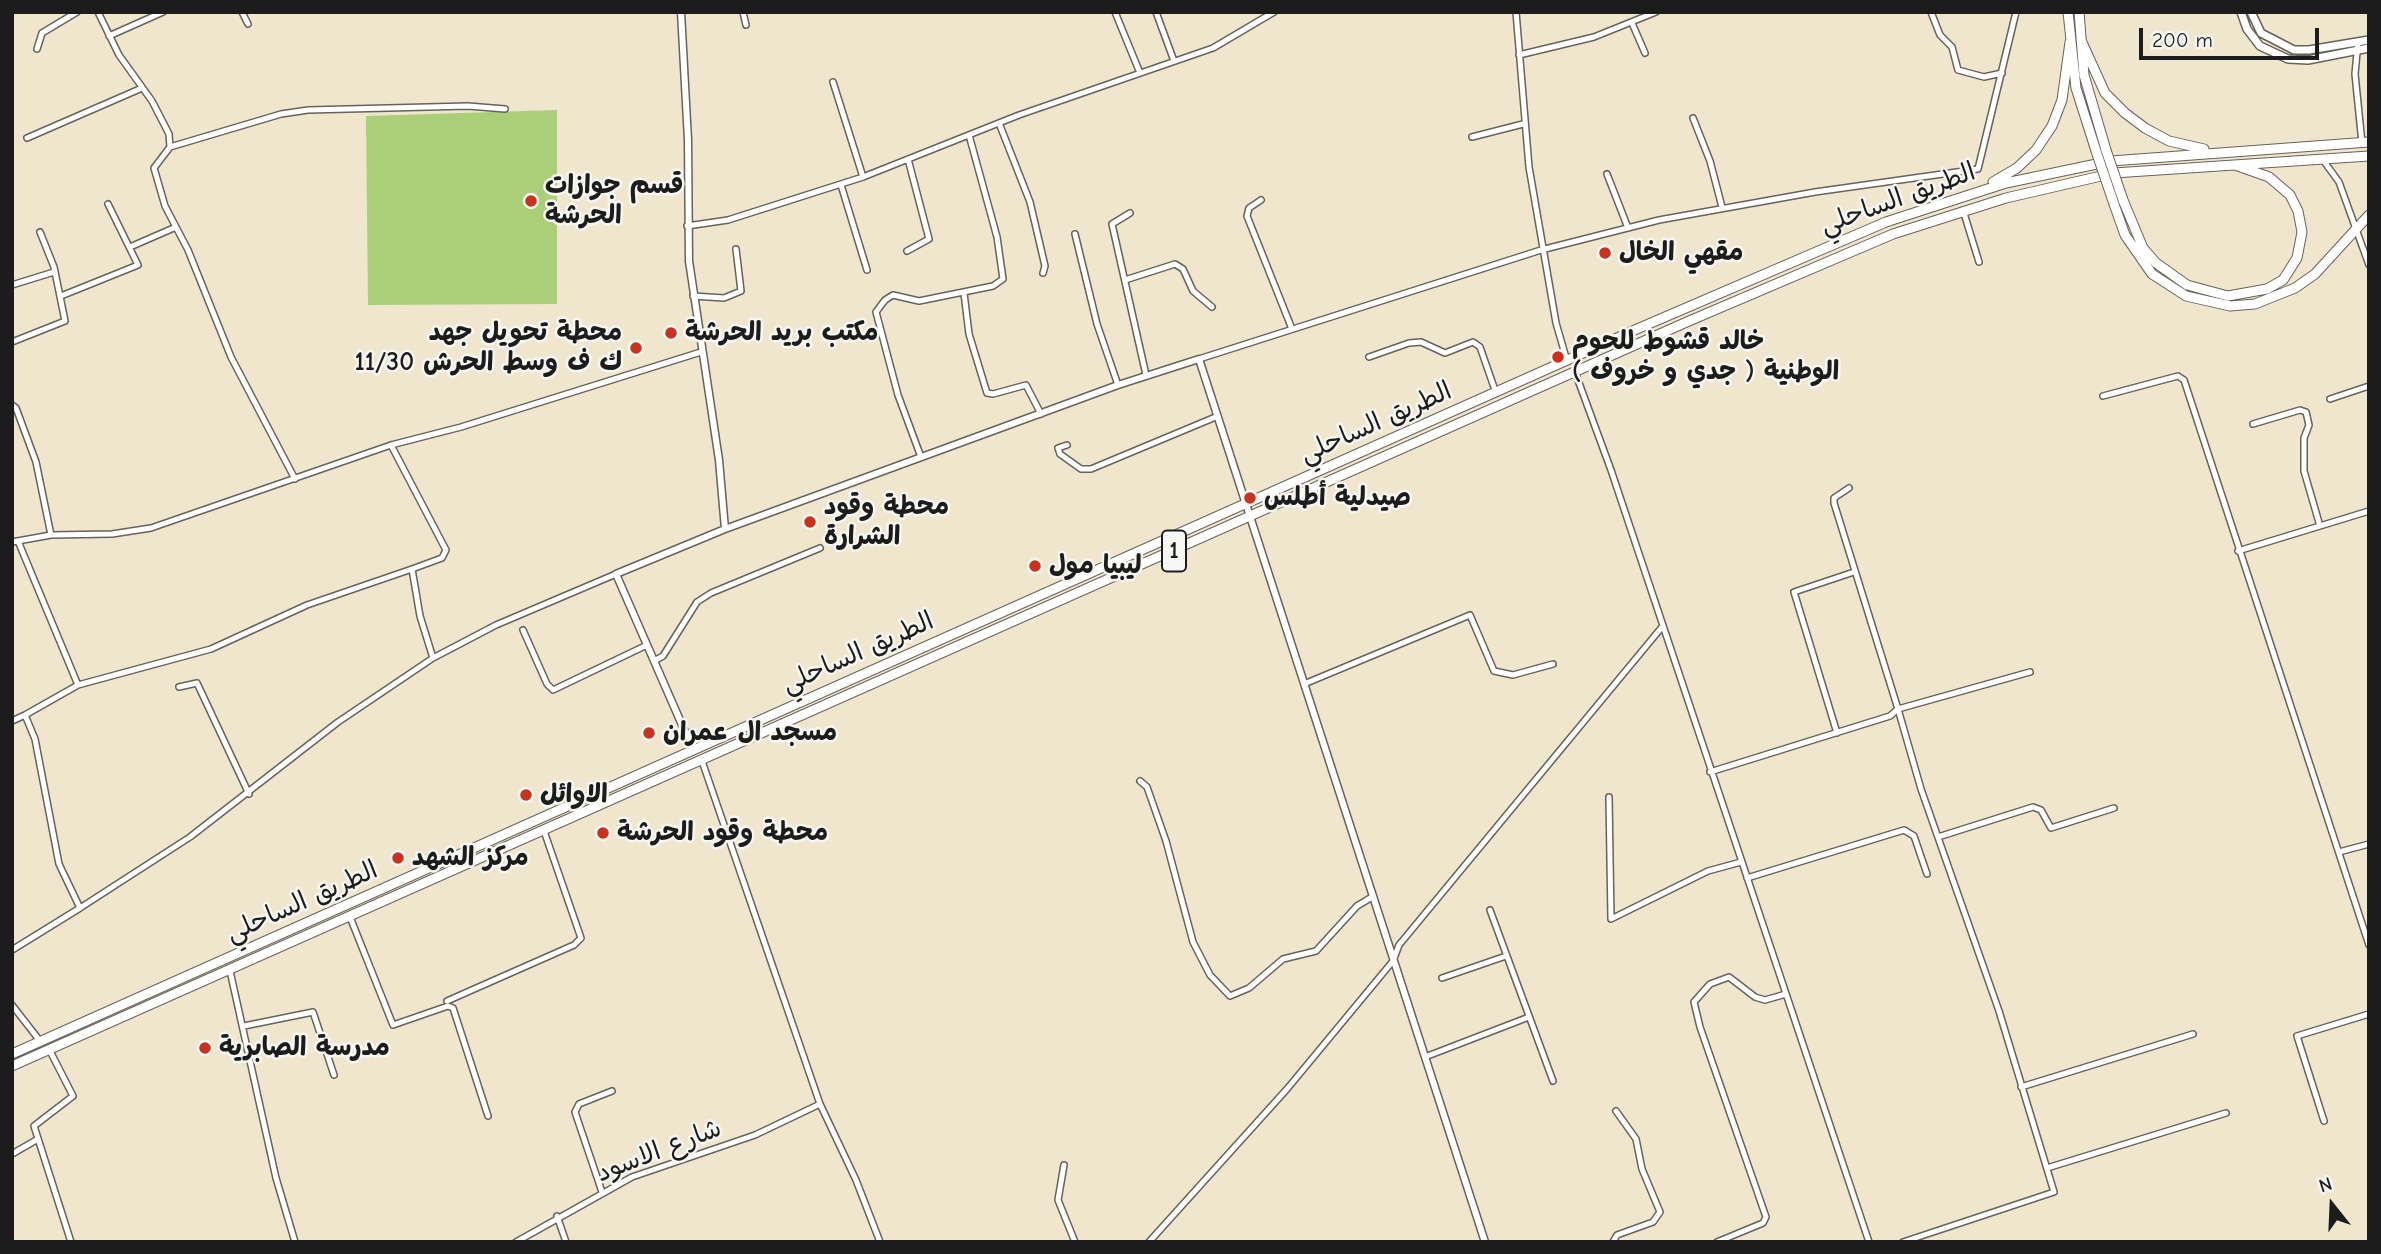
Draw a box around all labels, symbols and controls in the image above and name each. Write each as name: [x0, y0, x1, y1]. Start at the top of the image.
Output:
scale bar: [2143, 14, 2323, 58]
text: 200 m: [2152, 28, 2213, 52]
street label: الطريق الساحلي: [1816, 156, 1980, 242]
place label: قسم جوازات الحرشة: [545, 170, 683, 232]
marker: قسم جوازات الحرشة: [523, 193, 539, 209]
place label: مقهي الخال: [1619, 237, 1743, 269]
marker: مقهي الخال: [1597, 245, 1613, 261]
place label: محطة تحويل جهد 11/30 ك ف وسط الحرش: [355, 317, 622, 378]
place label: مكتب بريد الحرشة: [685, 317, 878, 349]
marker: مكتب بريد الحرشة: [663, 325, 679, 341]
place label: خالد قشوط للحوم الوطنية ( جدي و خروف ): [1572, 326, 1839, 388]
marker: محطة تحويل جهد 11/30 ك ف وسط الحرش: [628, 340, 644, 356]
marker: خالد قشوط للحوم الوطنية ( جدي و خروف ): [1550, 349, 1566, 365]
street label: الطريق الساحلي: [1295, 376, 1457, 470]
place label: صيدلية أطلس: [1264, 482, 1411, 514]
marker: صيدلية أطلس: [1242, 490, 1258, 506]
place label: محطة وقود الشرارة: [824, 491, 949, 552]
marker: محطة وقود الشرارة: [802, 514, 818, 530]
road number: 1: [1162, 530, 1186, 572]
place label: ليبيا مول: [1049, 550, 1142, 582]
marker: ليبيا مول: [1027, 558, 1043, 574]
street label: الطريق الساحلي: [777, 606, 939, 700]
place label: مسجد ال عمران: [663, 717, 837, 749]
marker: مسجد ال عمران: [641, 725, 657, 741]
place label: الاوائل: [540, 779, 608, 811]
marker: الاوائل: [518, 787, 534, 803]
place label: محطة وقود الحرشة: [617, 817, 828, 849]
marker: محطة وقود الحرشة: [595, 825, 611, 841]
place label: مركز الشهد: [412, 842, 529, 874]
marker: مركز الشهد: [390, 850, 406, 866]
street label: الطريق الساحلي: [221, 855, 383, 949]
place label: مدرسة الصابرية: [219, 1032, 390, 1064]
marker: مدرسة الصابرية: [197, 1040, 213, 1056]
street label: شارع الاسود: [592, 1113, 726, 1189]
north arrow: [2297, 1170, 2367, 1240]
text: N: [2316, 1173, 2335, 1197]

